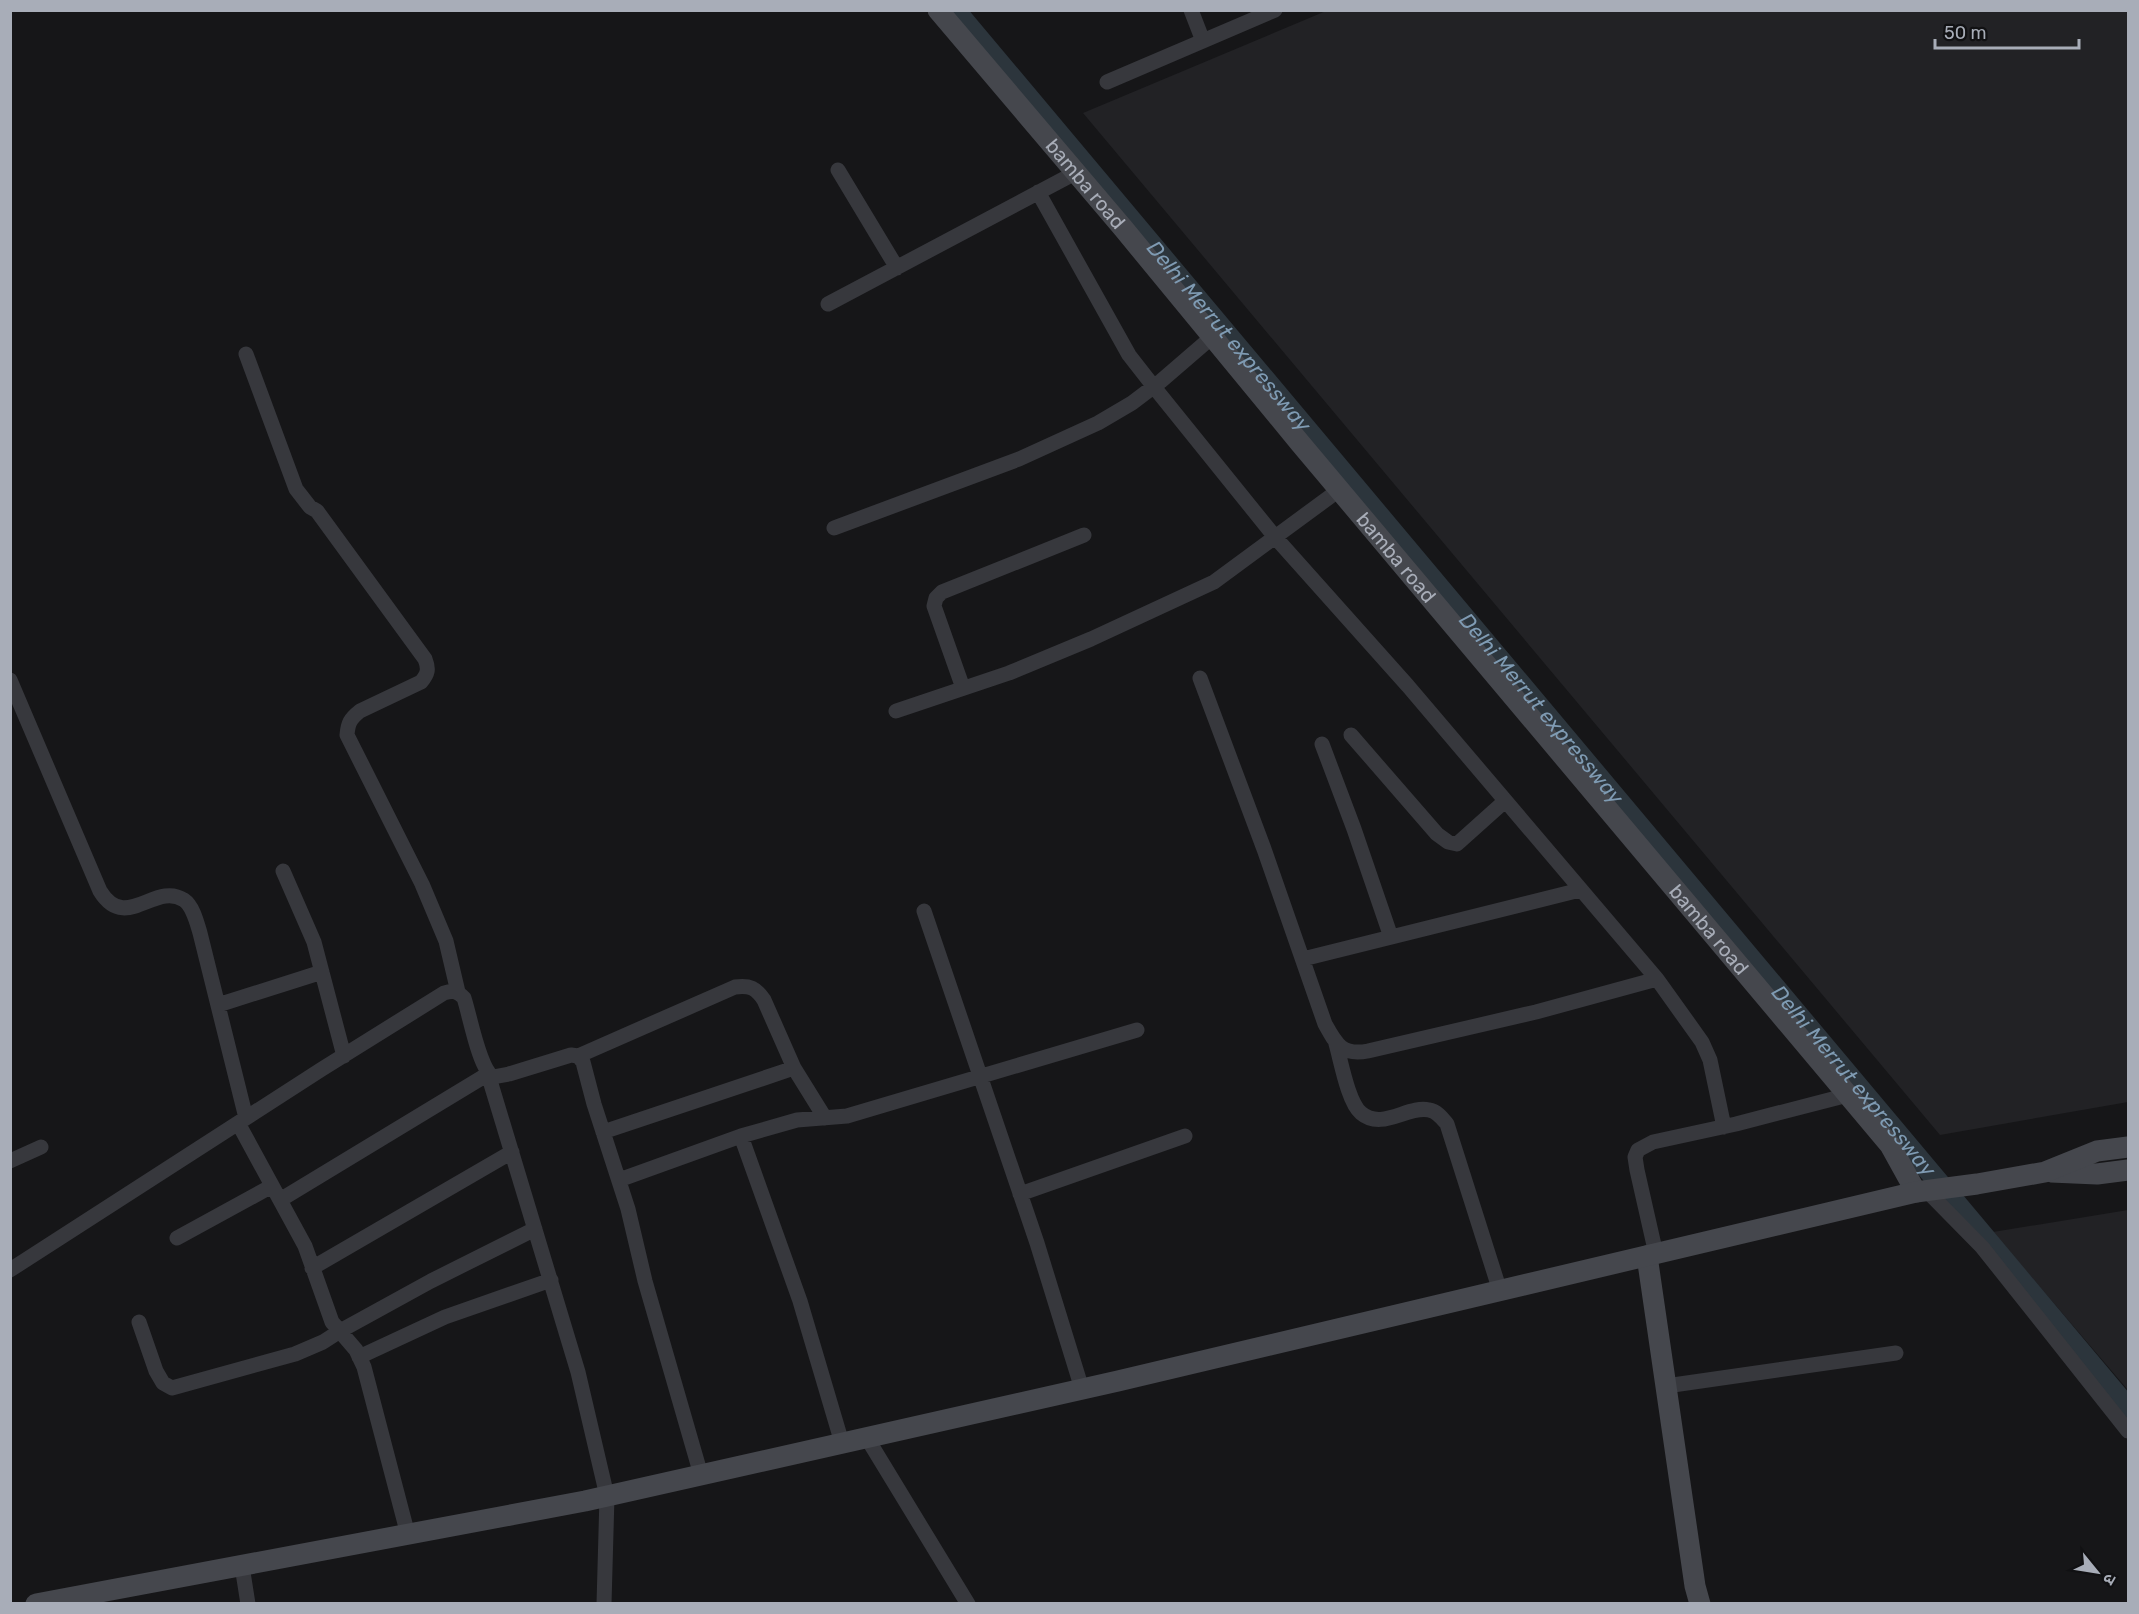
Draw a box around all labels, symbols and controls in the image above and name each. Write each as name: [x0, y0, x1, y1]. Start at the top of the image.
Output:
scale bar: [1935, 12, 2079, 50]
text: 50 m: [1944, 22, 1987, 44]
street label: bamba road: [1041, 134, 1130, 234]
water label: Delhi Merrut expressway: [1142, 235, 1317, 438]
street label: bamba road: [1352, 508, 1441, 608]
water label: Delhi Merrut expressway: [1454, 608, 1630, 810]
street label: bamba road: [1664, 880, 1754, 980]
water label: Delhi Merrut expressway: [1767, 980, 1942, 1182]
north arrow: [2067, 1542, 2127, 1602]
text: उ: [2099, 1570, 2120, 1589]

